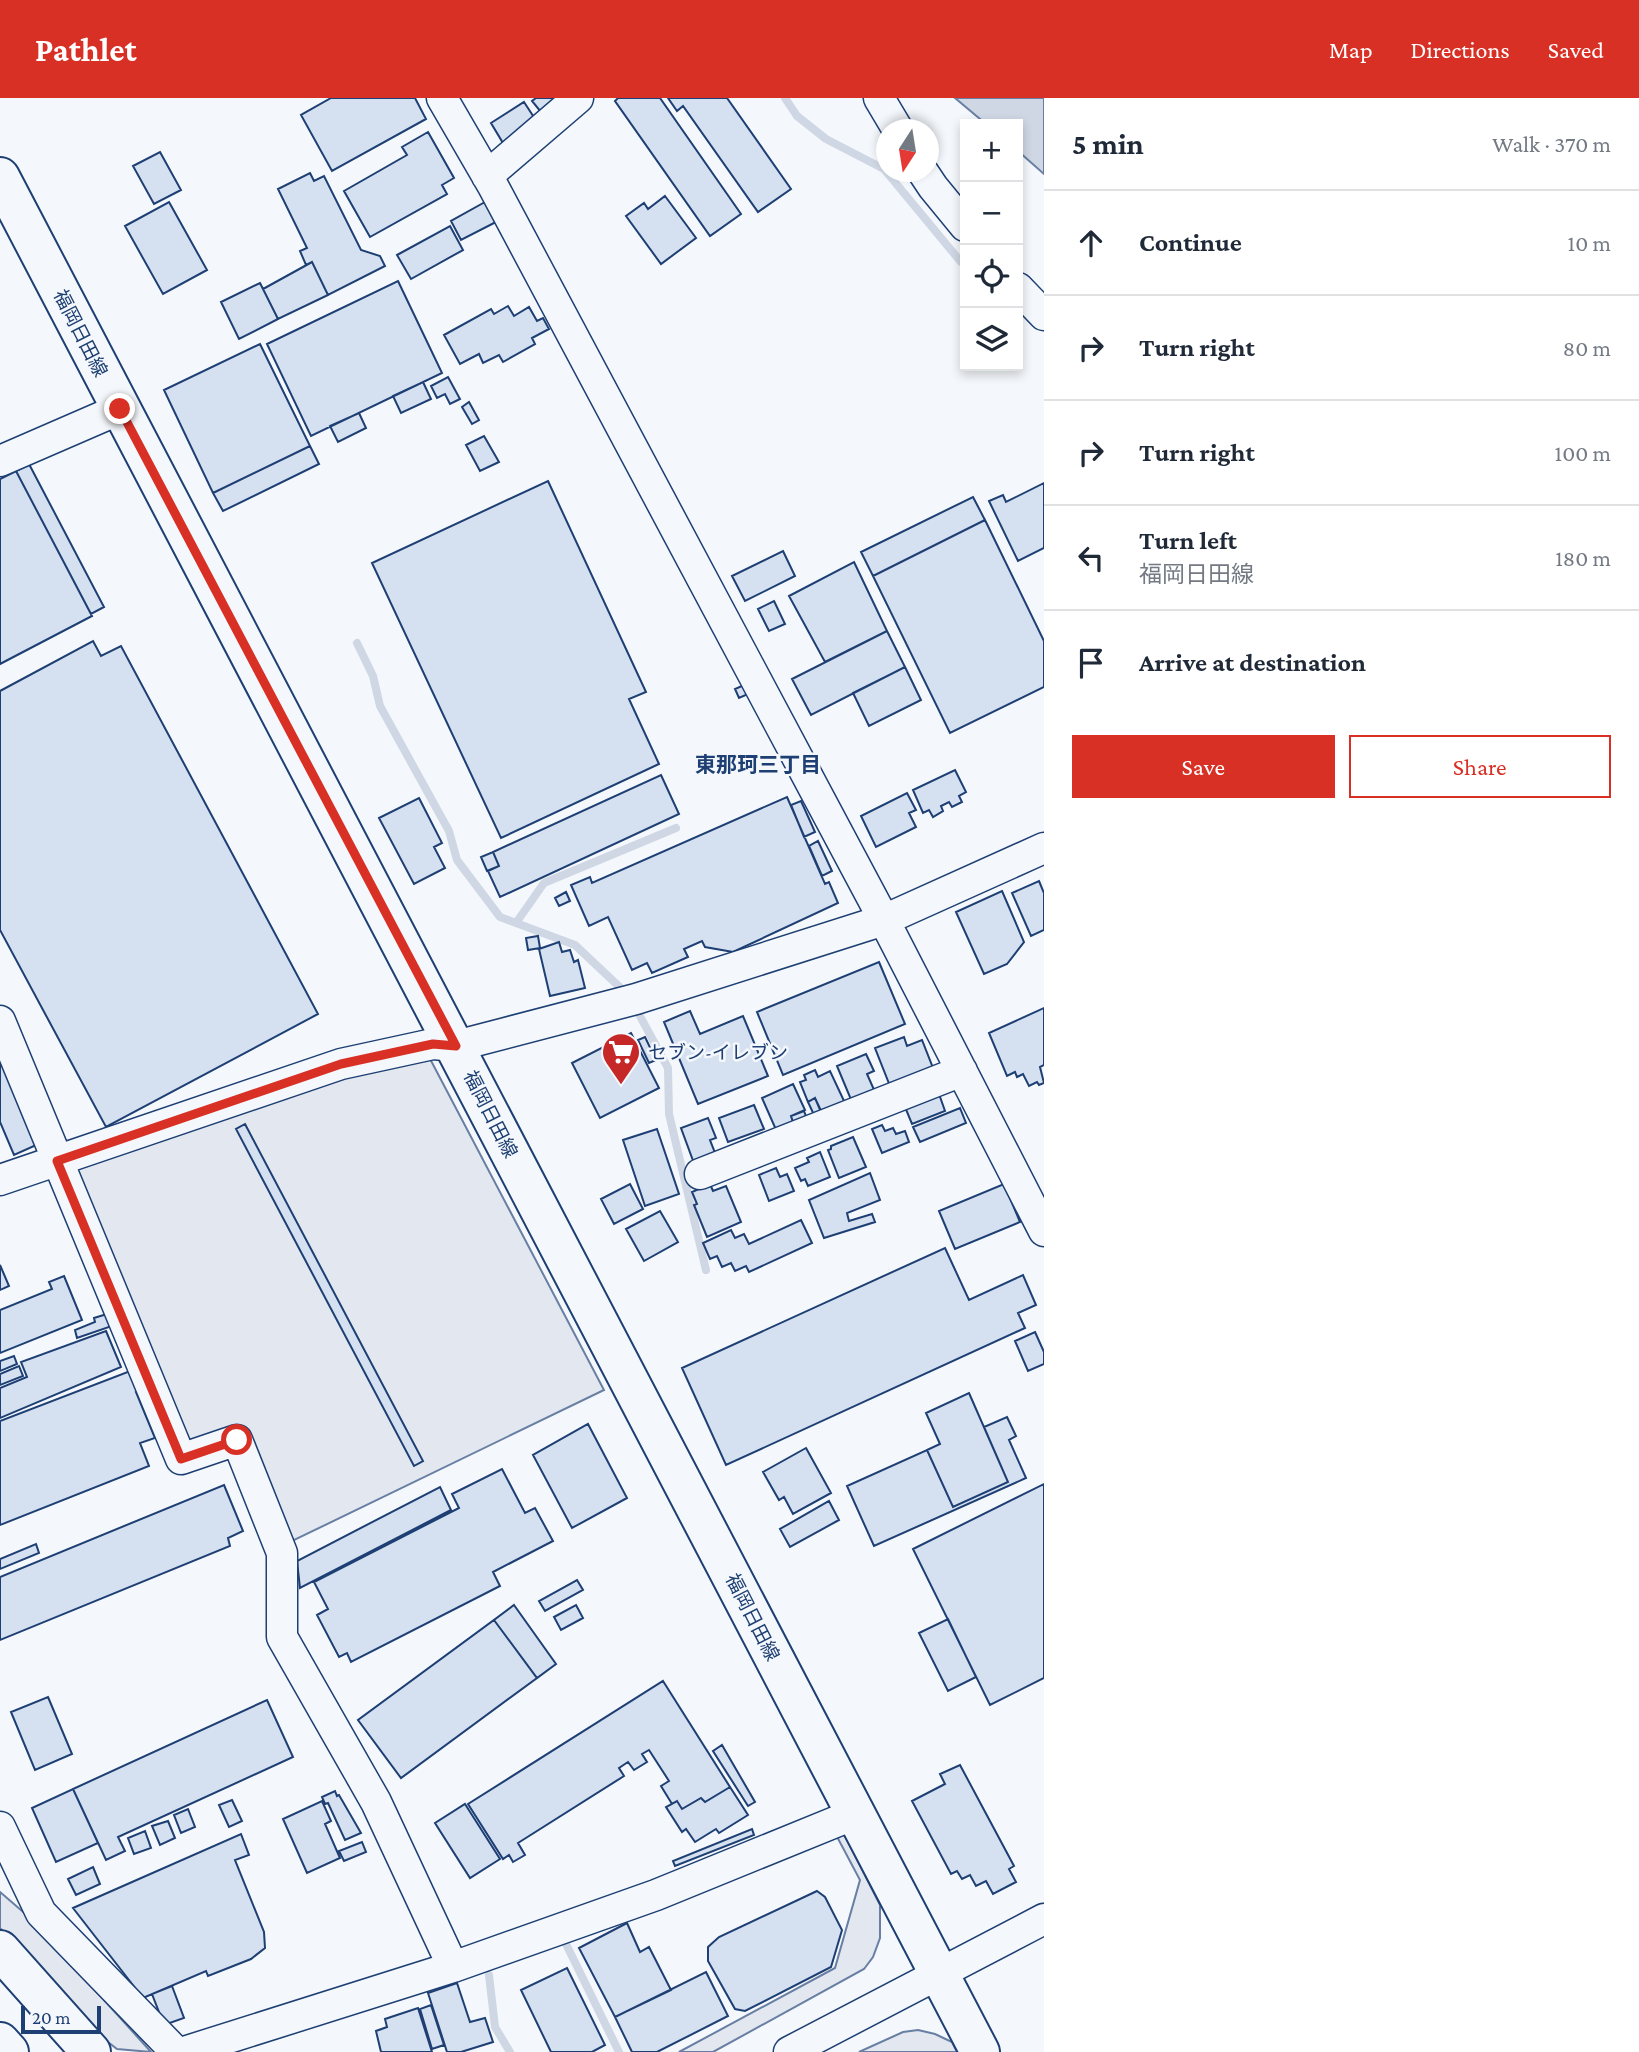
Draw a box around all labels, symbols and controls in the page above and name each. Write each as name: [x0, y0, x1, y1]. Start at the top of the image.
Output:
text: Pathlet: [35, 31, 137, 68]
text: Map: [1329, 36, 1373, 63]
text: Directions: [1411, 36, 1510, 63]
text: Saved: [1548, 36, 1604, 63]
north arrow: [876, 119, 939, 182]
map controls: [960, 119, 1023, 371]
button: +: [960, 119, 1023, 182]
text: 5 min: [1072, 127, 1144, 160]
text: Walk · 370 m: [1492, 131, 1611, 157]
button: −: [960, 182, 1023, 245]
icon: ahead: [1072, 224, 1110, 262]
text: Continue: [1139, 228, 1242, 257]
text: 10 m: [1568, 230, 1611, 256]
button: locate: [960, 245, 1023, 308]
street label: 福岡日田線: [50, 286, 111, 380]
button: layers: [960, 308, 1023, 371]
icon: right: [1072, 329, 1110, 367]
text: Turn right: [1139, 333, 1255, 362]
text: 80 m: [1563, 335, 1611, 361]
route end: [104, 393, 135, 424]
icon: right: [1072, 434, 1110, 472]
text: Turn right: [1139, 438, 1255, 467]
text: 100 m: [1555, 440, 1611, 466]
text: Turn left: [1139, 526, 1237, 555]
icon: left: [1072, 539, 1110, 577]
text: 180 m: [1555, 545, 1611, 571]
text: 福岡日田線: [1139, 561, 1254, 587]
icon: arrive: [1072, 644, 1110, 682]
text: Arrive at destination: [1139, 648, 1366, 677]
button: Save: [1072, 735, 1335, 798]
button: Share: [1349, 735, 1611, 798]
district label: 東那珂三丁目: [695, 753, 821, 777]
supermarket icon: セブン-イレブン: [600, 1031, 642, 1086]
place label: セブン-イレブン: [648, 1042, 788, 1063]
street label: 福岡日田線: [460, 1067, 521, 1161]
route start: [221, 1424, 252, 1455]
street label: 福岡日田線: [722, 1570, 783, 1664]
scale bar: [21, 2003, 102, 2035]
text: 20 m: [32, 2007, 71, 2028]

